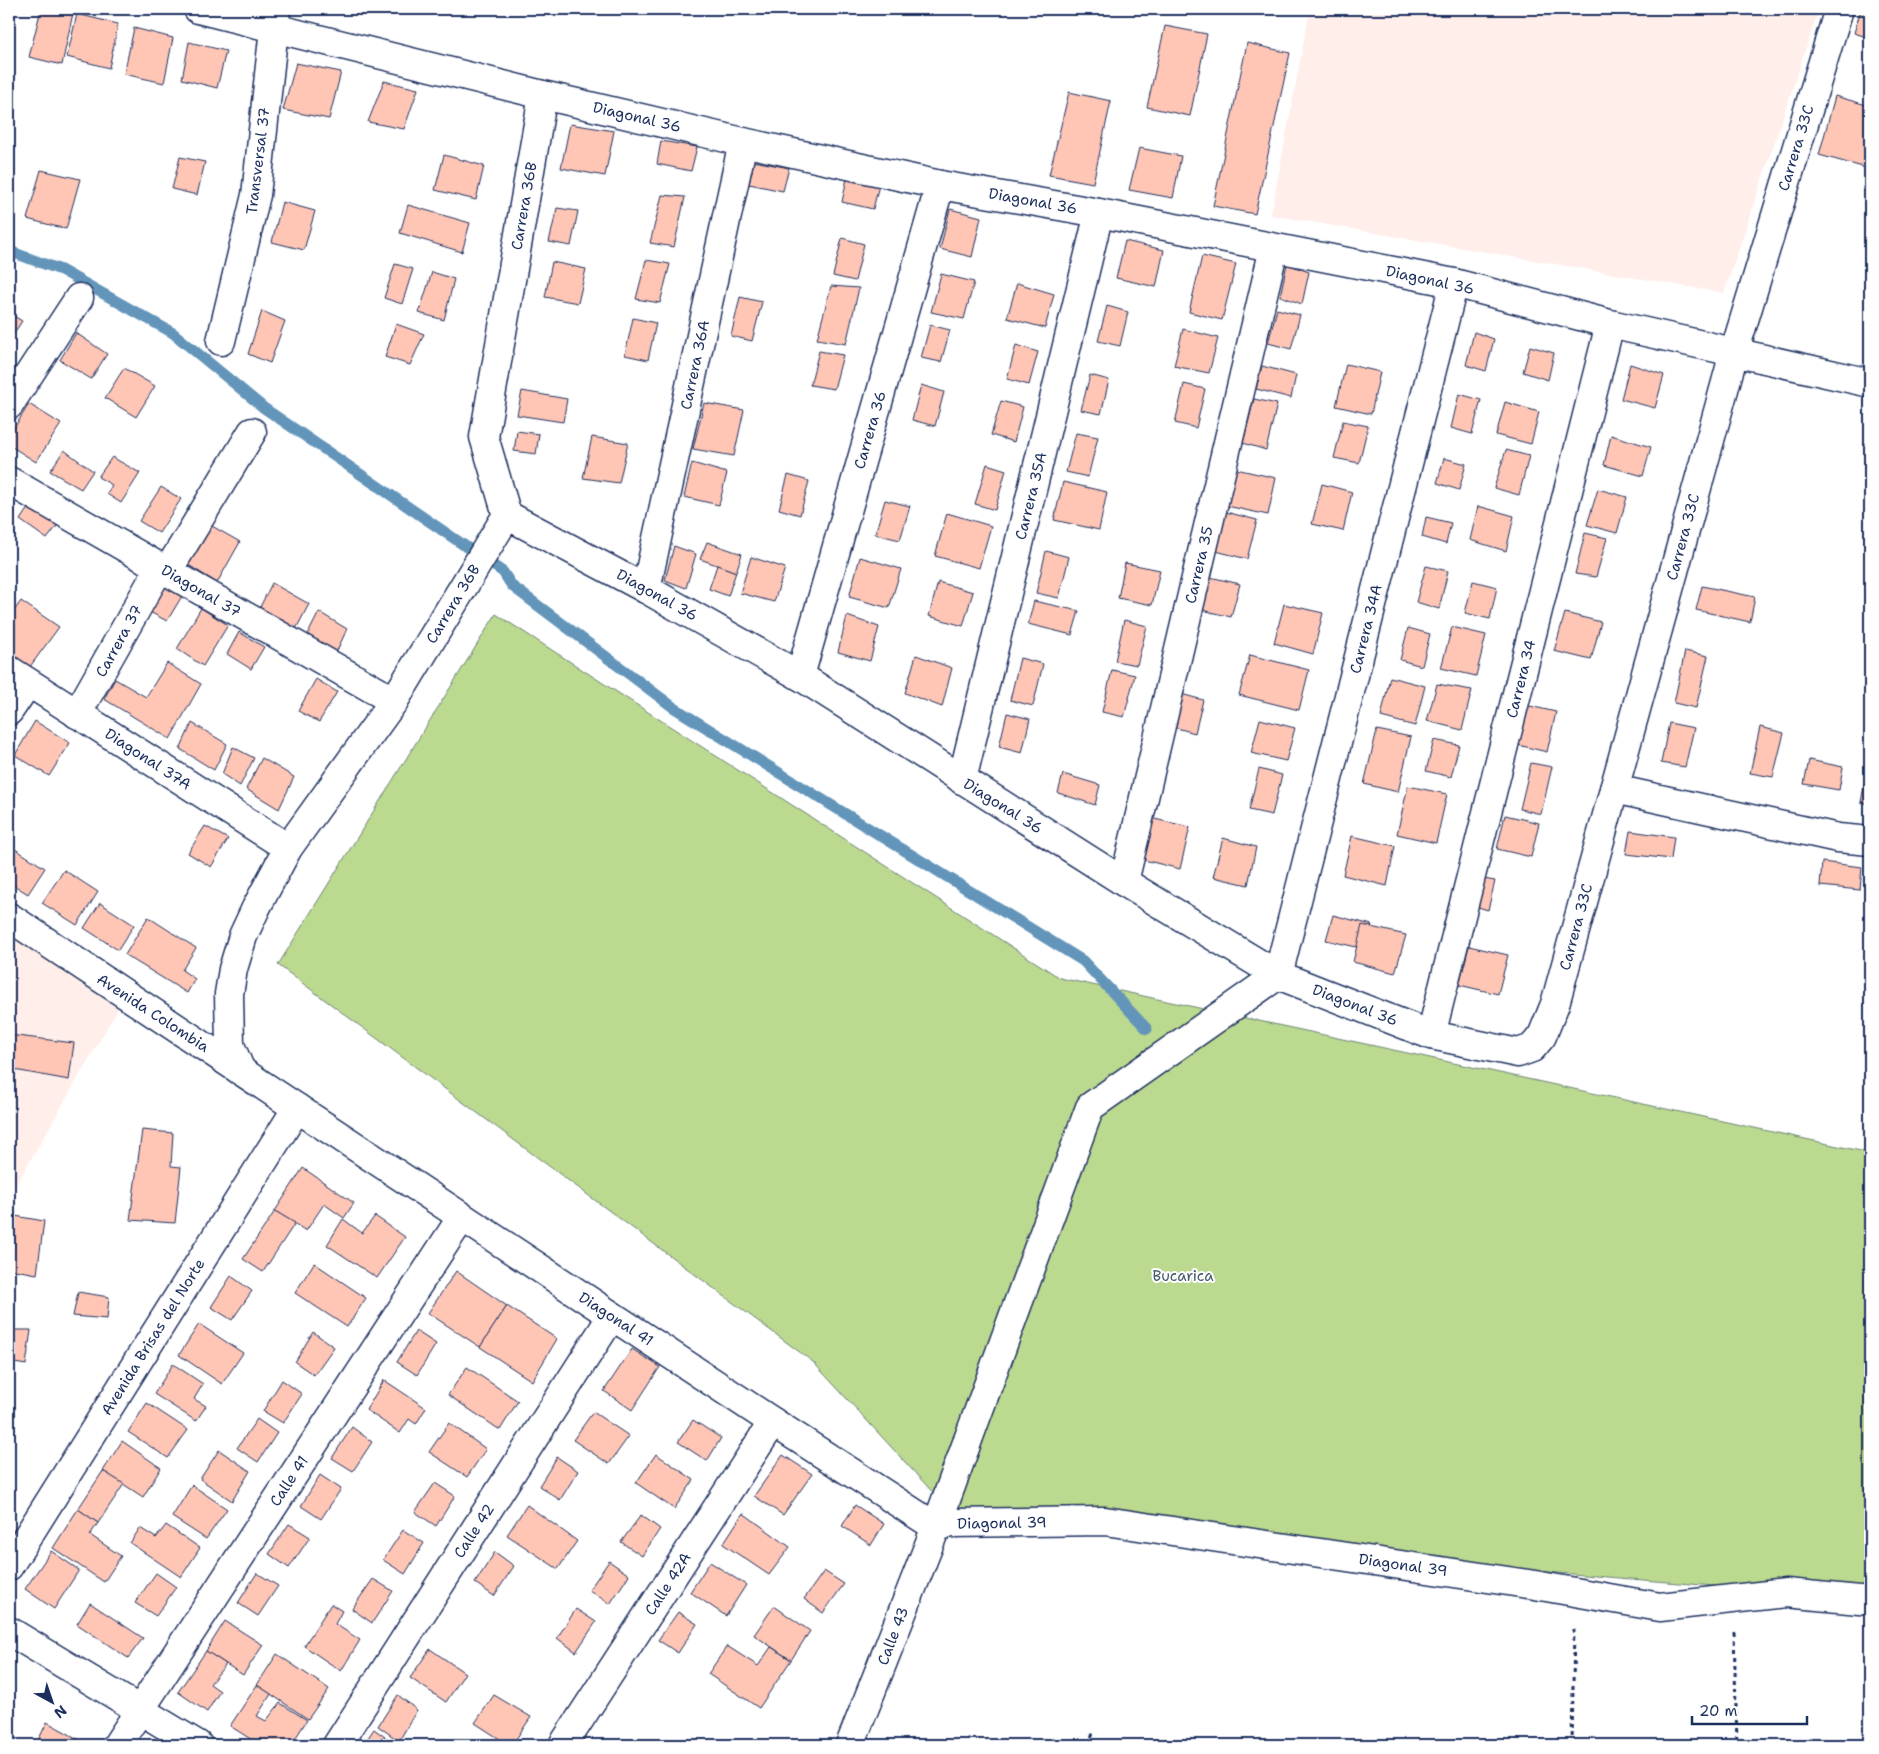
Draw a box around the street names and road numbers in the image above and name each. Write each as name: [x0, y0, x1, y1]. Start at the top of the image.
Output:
street label: Diagonal 36: [591, 97, 683, 137]
street label: Carrera 33C: [1773, 102, 1819, 194]
street label: Transversal 37: [242, 106, 274, 216]
street label: Carrera 36B: [506, 160, 542, 252]
street label: Diagonal 36: [987, 183, 1079, 219]
street label: Diagonal 36: [1384, 261, 1476, 299]
street label: Carrera 36A: [676, 318, 714, 412]
street label: Carrera 36: [849, 389, 891, 471]
street label: Carrera 35A: [1010, 450, 1052, 542]
street label: Carrera 33C: [1662, 491, 1704, 583]
street label: Carrera 35: [1180, 524, 1218, 606]
street label: Diagonal 37: [157, 560, 245, 622]
street label: Carrera 36B: [421, 560, 485, 647]
street label: Diagonal 36: [613, 564, 701, 626]
street label: Carrera 34A: [1345, 582, 1387, 676]
street label: Carrera 37: [91, 601, 147, 681]
street label: Carrera 34: [1502, 638, 1540, 720]
street label: Diagonal 37A: [101, 724, 195, 794]
street label: Diagonal 36: [960, 774, 1046, 838]
street label: Carrera 33C: [1555, 881, 1597, 973]
street label: Avenida Colombia: [93, 969, 214, 1057]
street label: Diagonal 36: [1309, 980, 1401, 1030]
street label: Avenida Brisas del Norte: [97, 1255, 209, 1419]
street label: Diagonal 41: [575, 1287, 657, 1351]
street label: Calle 41: [265, 1452, 313, 1510]
street label: Calle 42: [449, 1500, 499, 1562]
street label: Diagonal 39: [957, 1512, 1047, 1534]
street label: Calle 42A: [640, 1549, 696, 1619]
street label: Diagonal 39: [1357, 1549, 1449, 1581]
street label: Calle 43: [873, 1604, 913, 1668]

